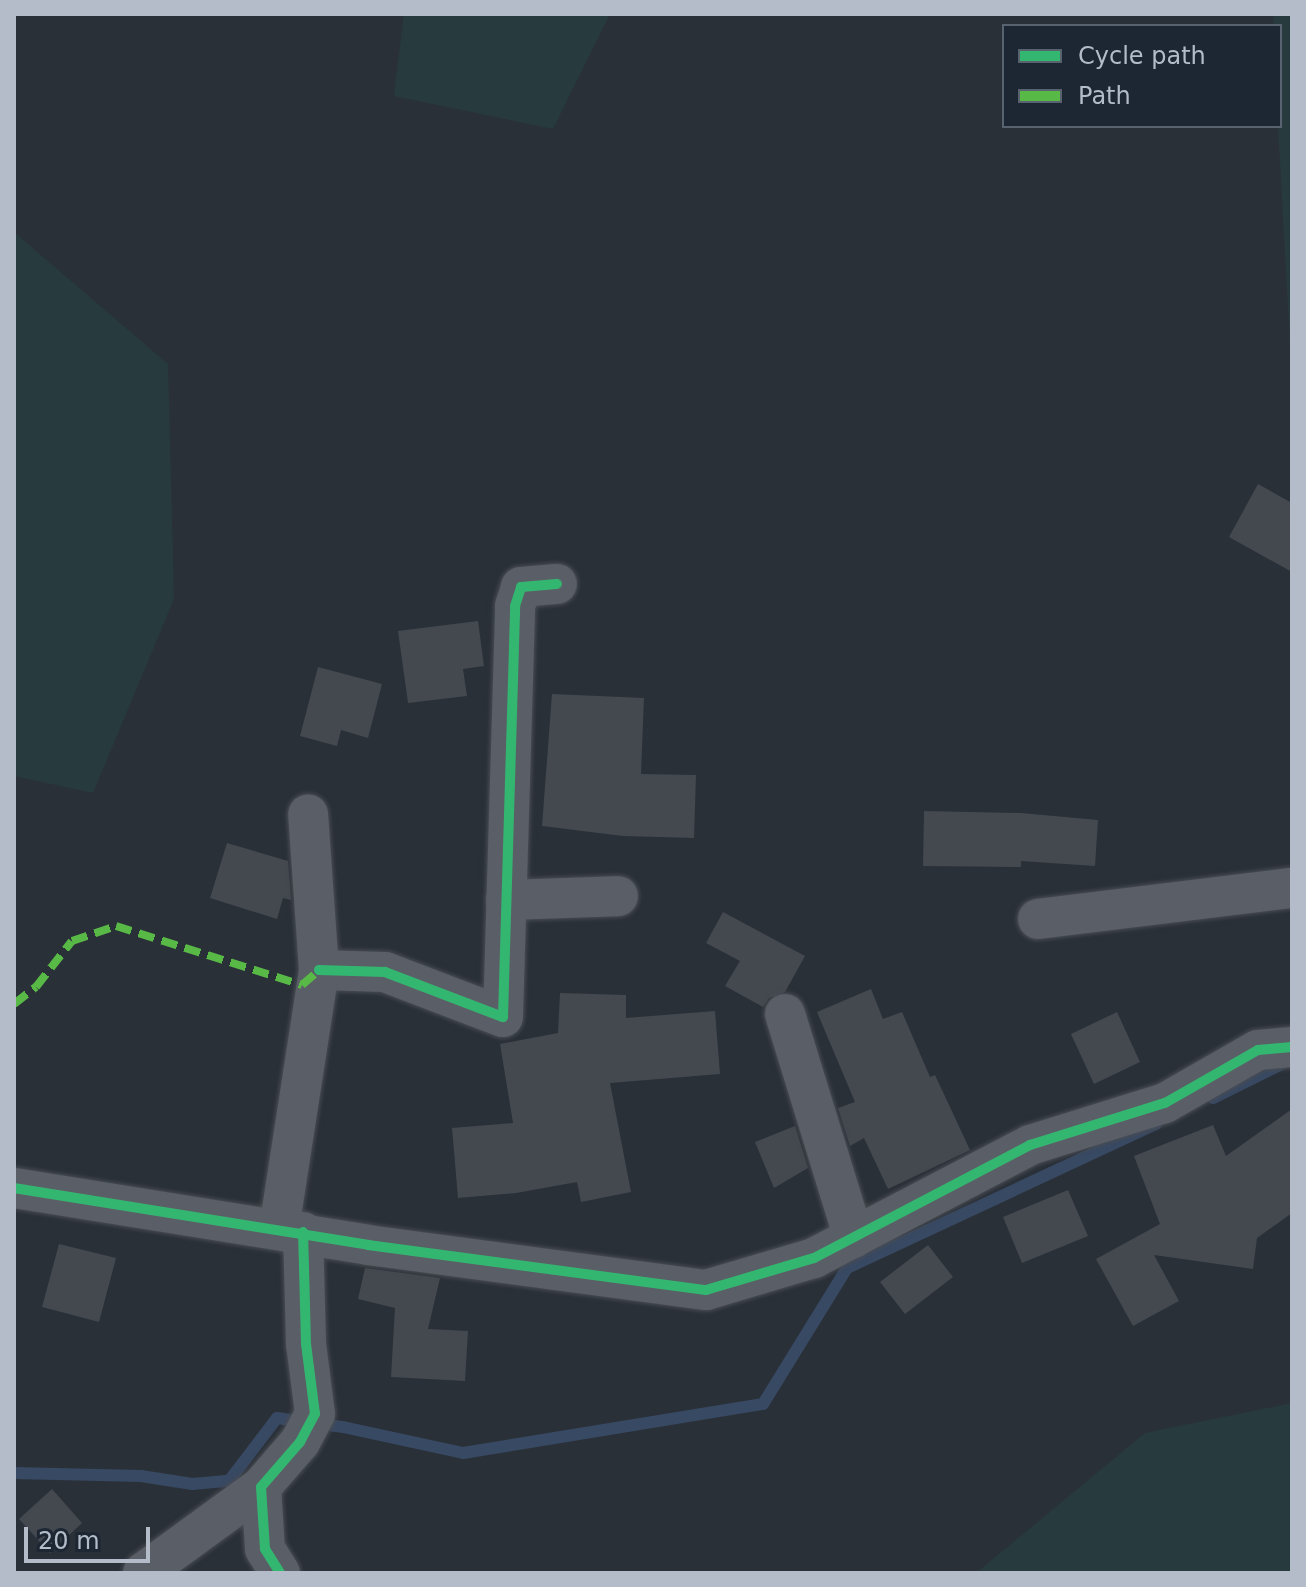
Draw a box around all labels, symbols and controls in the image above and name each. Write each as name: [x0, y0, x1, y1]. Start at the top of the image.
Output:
legend: [1002, 24, 1282, 128]
text: Cycle path: [1078, 42, 1206, 70]
text: Path: [1078, 82, 1131, 110]
scale bar: [28, 1511, 154, 1561]
text: 20 m: [38, 1527, 100, 1555]

